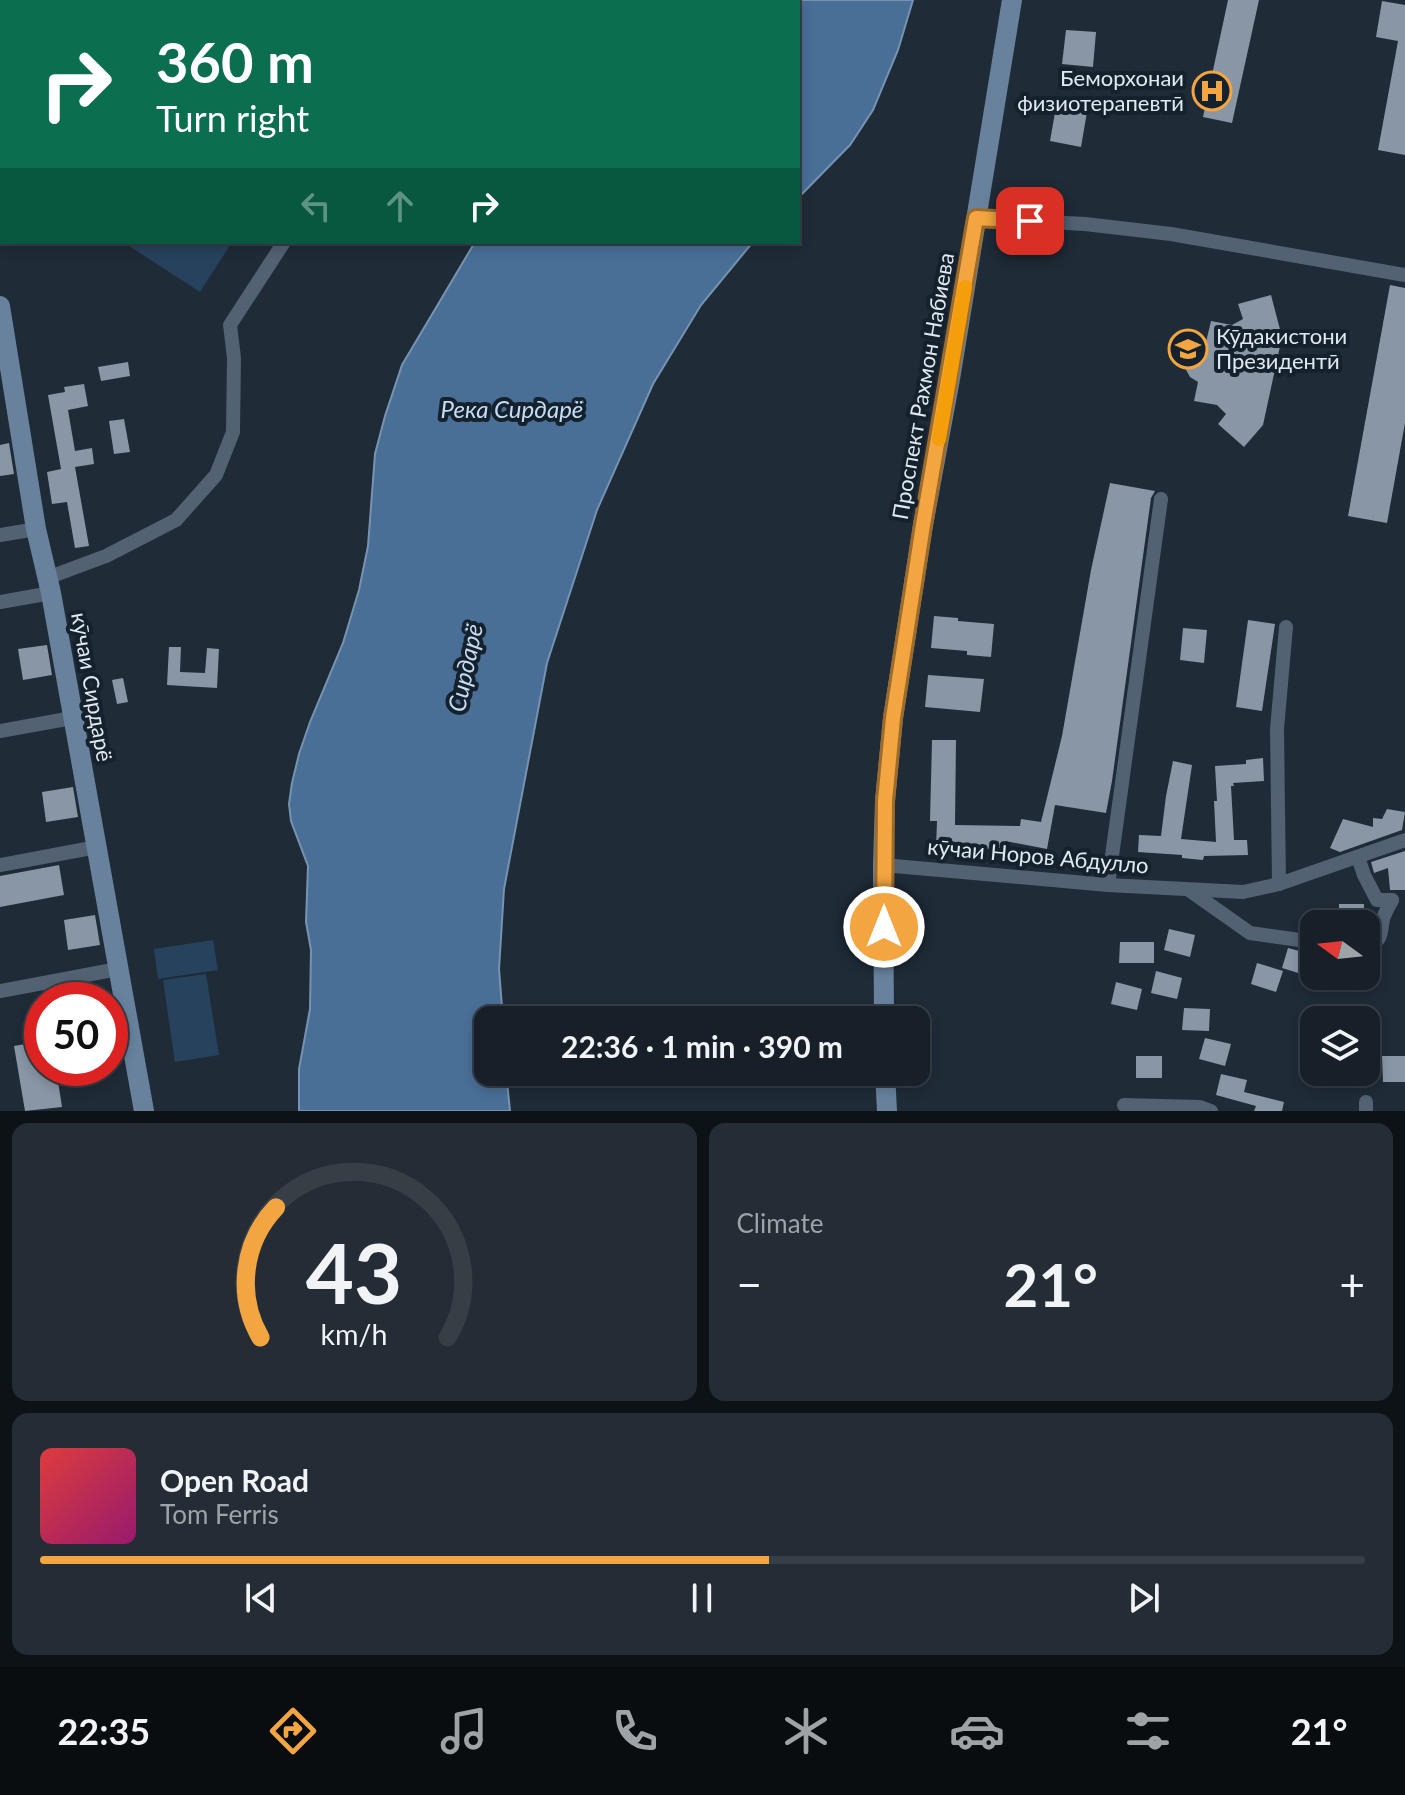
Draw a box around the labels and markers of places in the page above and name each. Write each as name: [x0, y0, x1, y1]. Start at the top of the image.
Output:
place label: Беморхонаи физиотерапевтӣ: [1017, 64, 1184, 116]
hospital icon: Беморхонаи физиотерапевтӣ: [1191, 70, 1233, 112]
pin: [996, 187, 1064, 255]
place label: Кӯдакистони Президентӣ: [1216, 322, 1347, 374]
school or university icon: Кӯдакистони Президентӣ: [1167, 328, 1209, 370]

